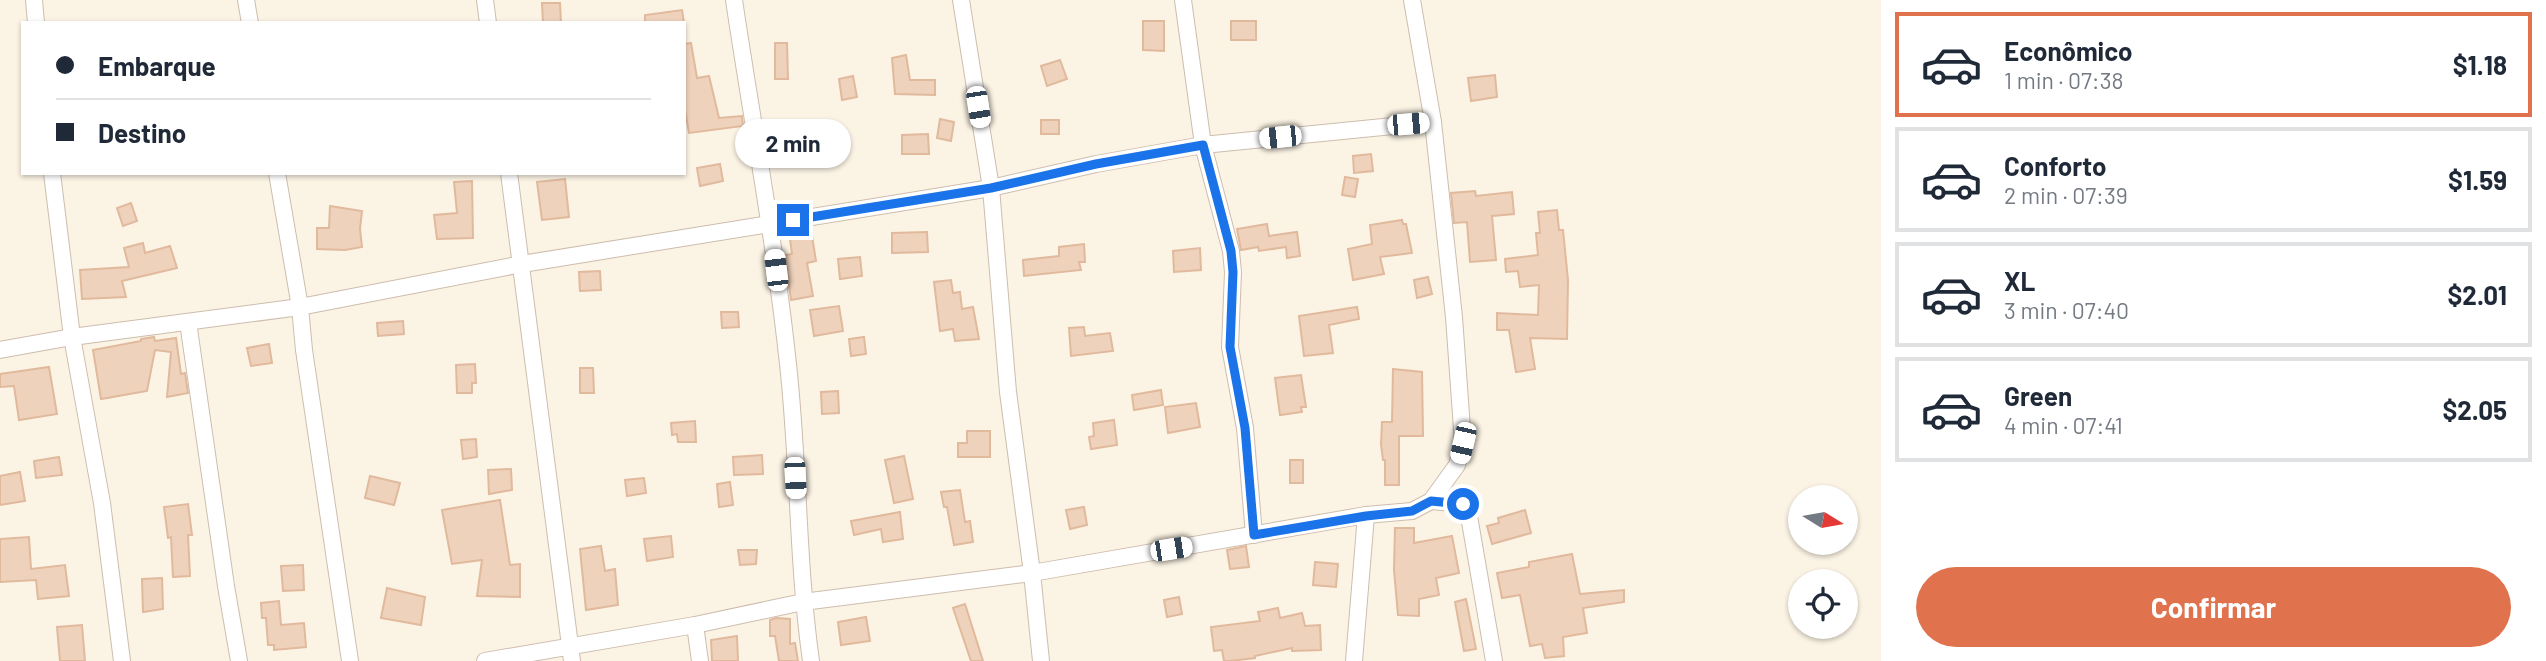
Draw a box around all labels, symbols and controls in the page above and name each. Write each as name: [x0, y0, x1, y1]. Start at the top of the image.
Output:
icon: car: [1920, 33, 1983, 96]
text: Econômico: [2004, 35, 2133, 66]
text: $1.18: [2453, 49, 2507, 80]
text: Embarque: [98, 50, 216, 81]
text: 1 min · 07:38: [2004, 66, 2123, 94]
car: [965, 85, 992, 129]
car: [1387, 112, 1430, 136]
text: Destino: [98, 117, 186, 148]
callout: 2 min: [735, 118, 851, 168]
car: [1259, 124, 1302, 150]
text: 2 min: [765, 129, 821, 157]
icon: car: [1920, 148, 1983, 211]
text: Conforto: [2004, 150, 2107, 181]
text: $1.59: [2448, 164, 2507, 195]
text: 2 min · 07:39: [2004, 181, 2128, 209]
route end: [777, 204, 809, 236]
car: [764, 248, 789, 292]
icon: car: [1920, 263, 1983, 326]
text: XL: [2004, 265, 2035, 296]
text: $2.01: [2447, 279, 2507, 310]
text: 3 min · 07:40: [2004, 296, 2129, 324]
icon: car: [1920, 378, 1983, 441]
text: Green: [2004, 380, 2072, 411]
text: $2.05: [2442, 394, 2507, 425]
text: 4 min · 07:41: [2004, 411, 2123, 439]
car: [1449, 420, 1478, 466]
car: [784, 456, 807, 500]
north arrow: [1788, 485, 1858, 555]
map controls: [1788, 485, 1858, 639]
route start: [1447, 488, 1479, 520]
car: [1149, 535, 1194, 563]
button: Confirmar: [1916, 567, 2511, 647]
button: locate: [1788, 569, 1858, 639]

